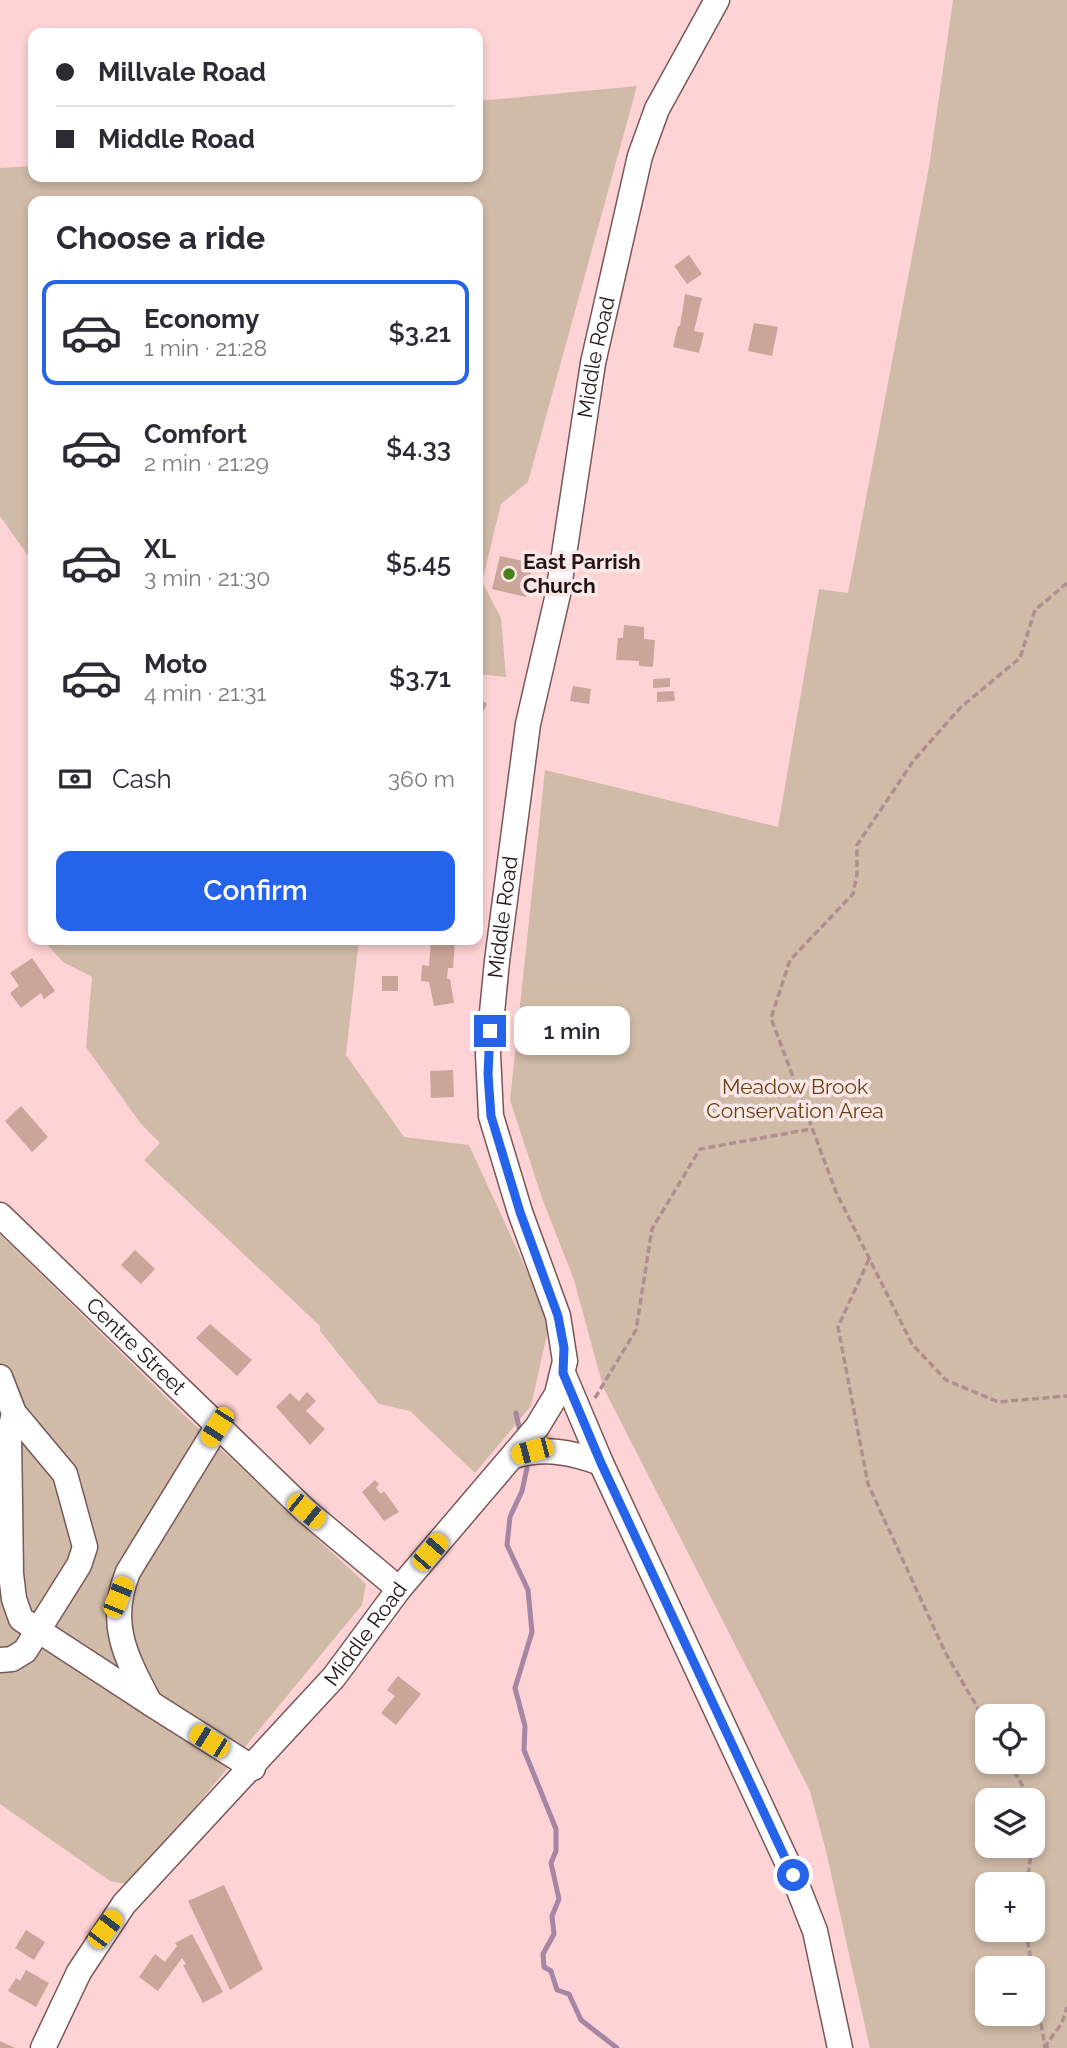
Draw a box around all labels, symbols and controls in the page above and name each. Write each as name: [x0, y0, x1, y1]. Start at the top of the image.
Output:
text: Millvale Road: [98, 57, 266, 87]
text: Middle Road: [98, 124, 255, 154]
text: Choose a ride: [56, 219, 265, 256]
street label: Middle Road: [572, 294, 620, 419]
icon: car: [60, 301, 123, 364]
text: Economy: [144, 304, 259, 334]
text: $3.21: [388, 318, 451, 348]
text: 1 min · 21:28: [144, 334, 267, 361]
icon: car: [60, 416, 123, 479]
text: Comfort: [144, 419, 247, 449]
text: $4.33: [386, 433, 451, 463]
text: 2 min · 21:29: [144, 449, 269, 476]
icon: car: [60, 531, 123, 594]
text: XL: [144, 534, 176, 564]
text: $5.45: [386, 548, 451, 578]
place label: East Parrish Church: [523, 549, 641, 598]
text: 3 min · 21:30: [144, 564, 270, 591]
marker: East Parrish Church: [501, 566, 517, 582]
icon: car: [60, 646, 123, 709]
text: Moto: [144, 649, 207, 679]
text: $3.71: [389, 663, 451, 693]
text: 4 min · 21:31: [144, 679, 266, 706]
icon: cash: [56, 760, 94, 798]
text: Cash: [112, 764, 172, 794]
text: 360 m: [388, 765, 455, 792]
button: Confirm: [56, 851, 455, 931]
street label: Middle Road: [482, 854, 523, 979]
callout: 1 min: [514, 1006, 630, 1056]
route end: [474, 1015, 506, 1047]
text: 1 min: [543, 1017, 601, 1044]
park label: Meadow Brook Conservation Area: [706, 1074, 884, 1123]
street label: Centre Street: [81, 1292, 191, 1400]
car: [197, 1404, 238, 1450]
car: [509, 1435, 556, 1467]
car: [284, 1490, 329, 1532]
car: [409, 1529, 452, 1575]
car: [101, 1574, 136, 1620]
street label: Middle Road: [319, 1577, 412, 1691]
map controls: [975, 1704, 1045, 2026]
button: locate: [975, 1704, 1045, 1774]
car: [186, 1721, 233, 1761]
button: layers: [975, 1788, 1045, 1858]
route start: [777, 1859, 809, 1891]
button: +: [975, 1872, 1045, 1942]
car: [84, 1906, 127, 1952]
button: −: [975, 1956, 1045, 2026]

